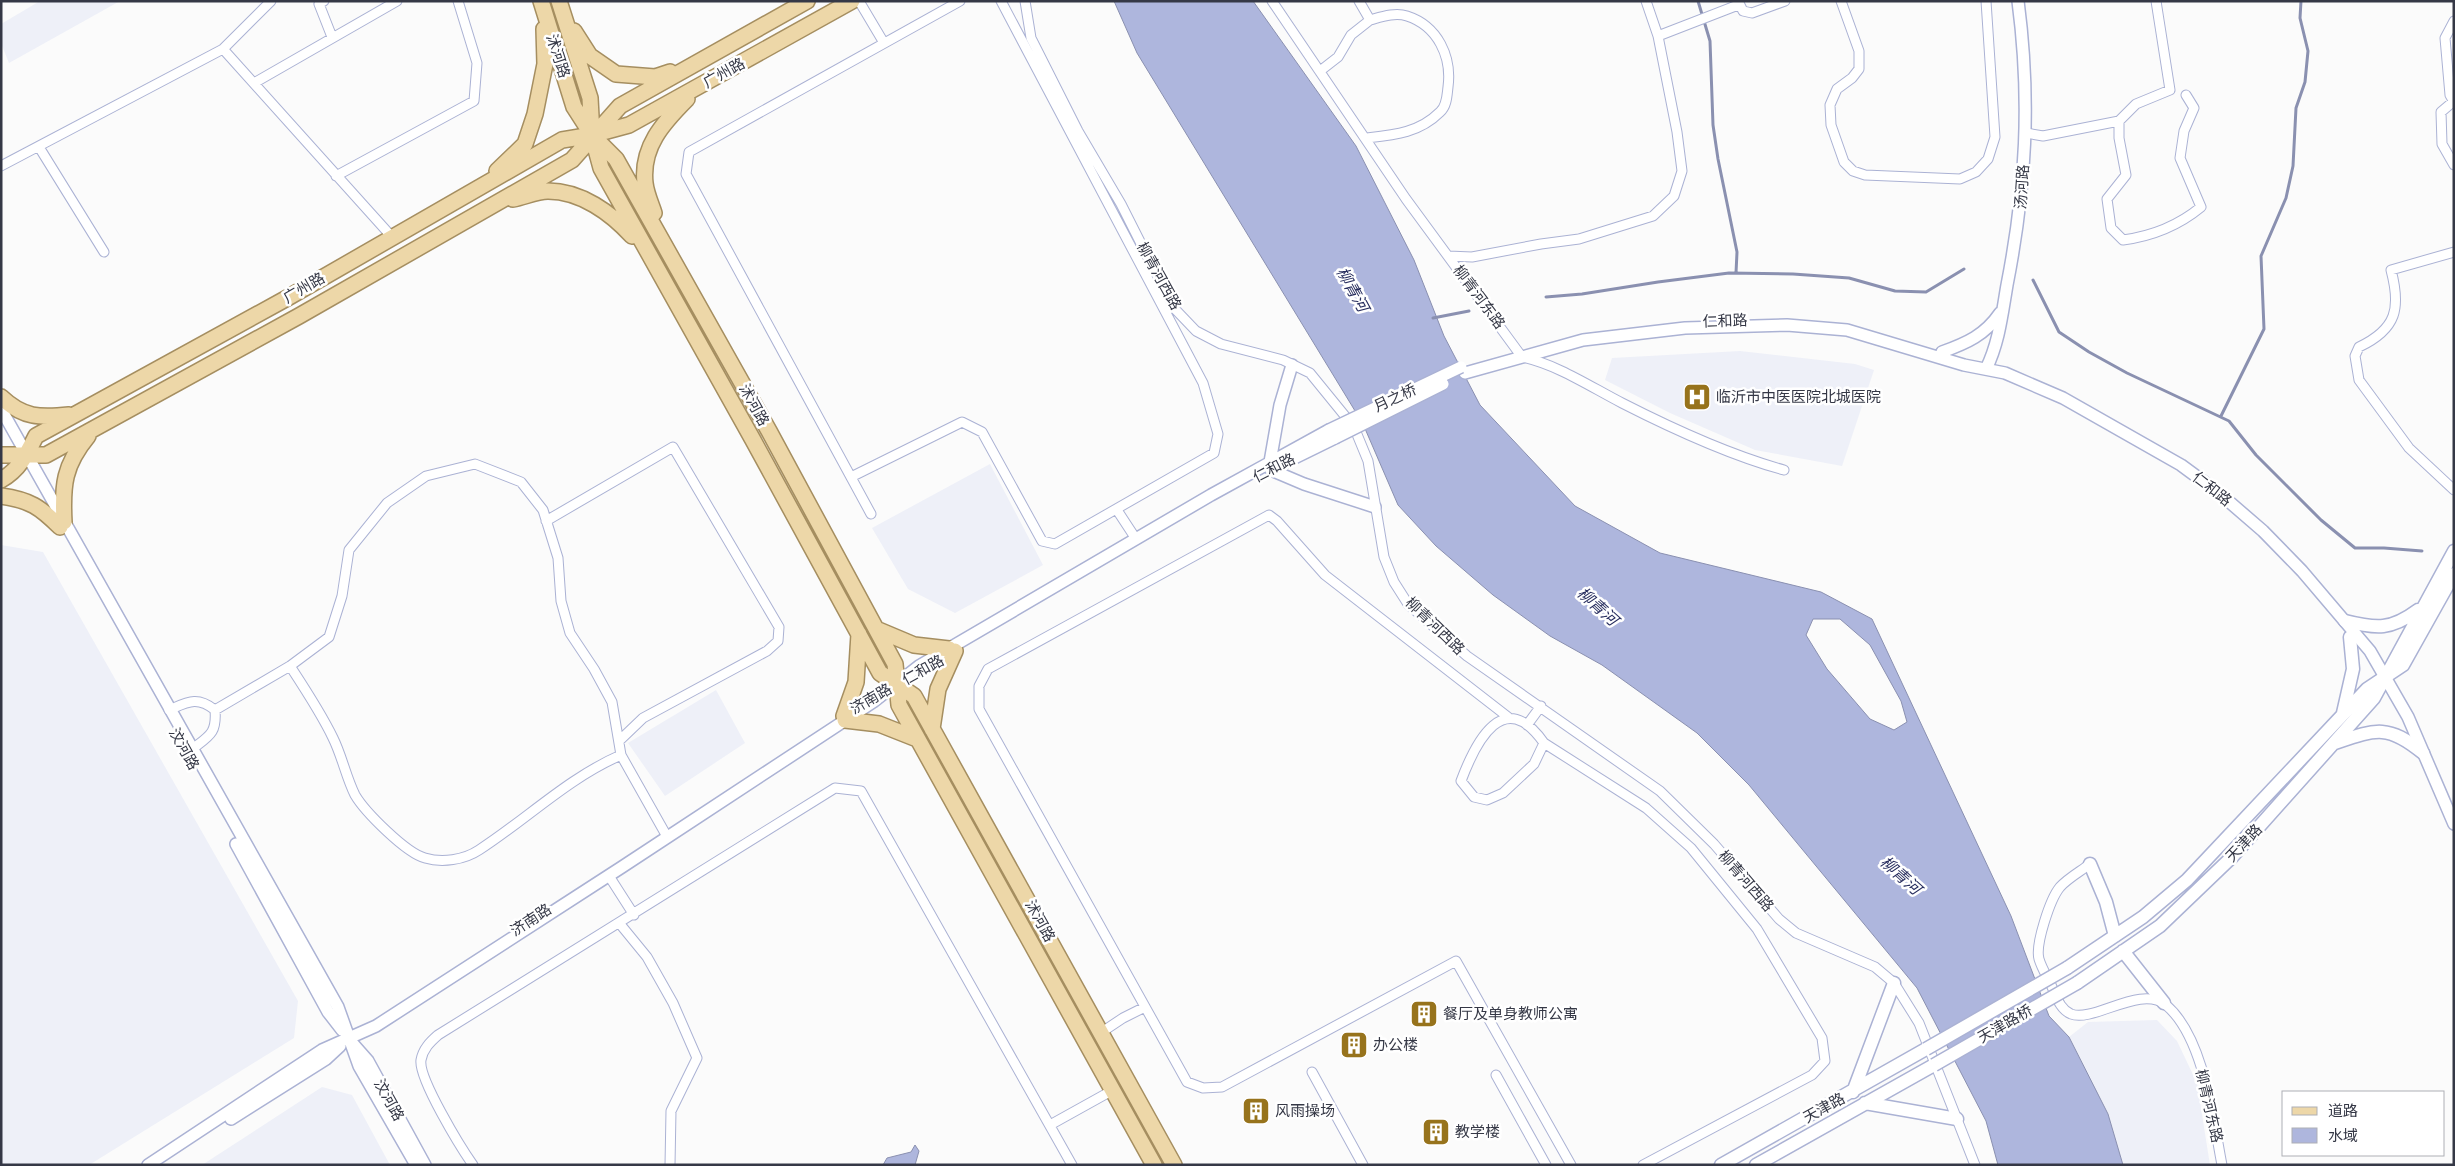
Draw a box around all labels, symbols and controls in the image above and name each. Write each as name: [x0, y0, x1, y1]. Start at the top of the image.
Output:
street label: 沭河路: [542, 31, 575, 80]
street label: 广州路: [699, 52, 749, 93]
street label: 汤河路: [2009, 164, 2034, 210]
street label: 柳青河西路: [1132, 238, 1187, 314]
street label: 柳青河东路: [1448, 260, 1510, 333]
water label: 柳青河: [1332, 263, 1376, 318]
street label: 广州路: [279, 267, 328, 308]
street label: 仁和路: [1702, 309, 1748, 332]
street label: 月之桥: [1370, 379, 1420, 417]
street label: 沭河路: [734, 380, 775, 430]
hospital icon: 临沂市中医医院北城医院: [1682, 382, 1712, 412]
place label: 临沂市中医医院北城医院: [1716, 386, 1881, 407]
street label: 仁和路: [1249, 448, 1299, 487]
street label: 仁和路: [2188, 466, 2237, 511]
water label: 柳青河: [1573, 582, 1625, 632]
street label: 柳青河西路: [1401, 592, 1470, 659]
street label: 仁和路: [898, 649, 948, 690]
street label: 济南路: [846, 678, 895, 719]
street label: 汶河路: [164, 724, 205, 774]
street label: 天津路: [2221, 819, 2267, 866]
street label: 柳青河西路: [1714, 845, 1779, 916]
water label: 柳青河: [1876, 851, 1928, 901]
street label: 沭河路: [1020, 896, 1061, 946]
street label: 济南路: [506, 899, 555, 941]
building icon: 餐厅及单身教师公寓: [1409, 999, 1439, 1029]
street label: 天津路桥: [1974, 999, 2036, 1048]
place label: 餐厅及单身教师公寓: [1443, 1003, 1578, 1024]
building icon: 办公楼: [1339, 1030, 1369, 1060]
place label: 办公楼: [1373, 1034, 1418, 1055]
street label: 柳青河东路: [2191, 1067, 2228, 1145]
street label: 汶河路: [369, 1075, 410, 1125]
street label: 天津路: [1799, 1087, 1849, 1128]
legend: [2282, 1091, 2445, 1156]
building icon: 风雨操场: [1241, 1096, 1271, 1126]
place label: 风雨操场: [1275, 1100, 1335, 1121]
text: 道路: [2328, 1100, 2358, 1121]
building icon: 教学楼: [1421, 1117, 1451, 1147]
place label: 教学楼: [1455, 1121, 1500, 1142]
text: 水域: [2328, 1125, 2358, 1146]

